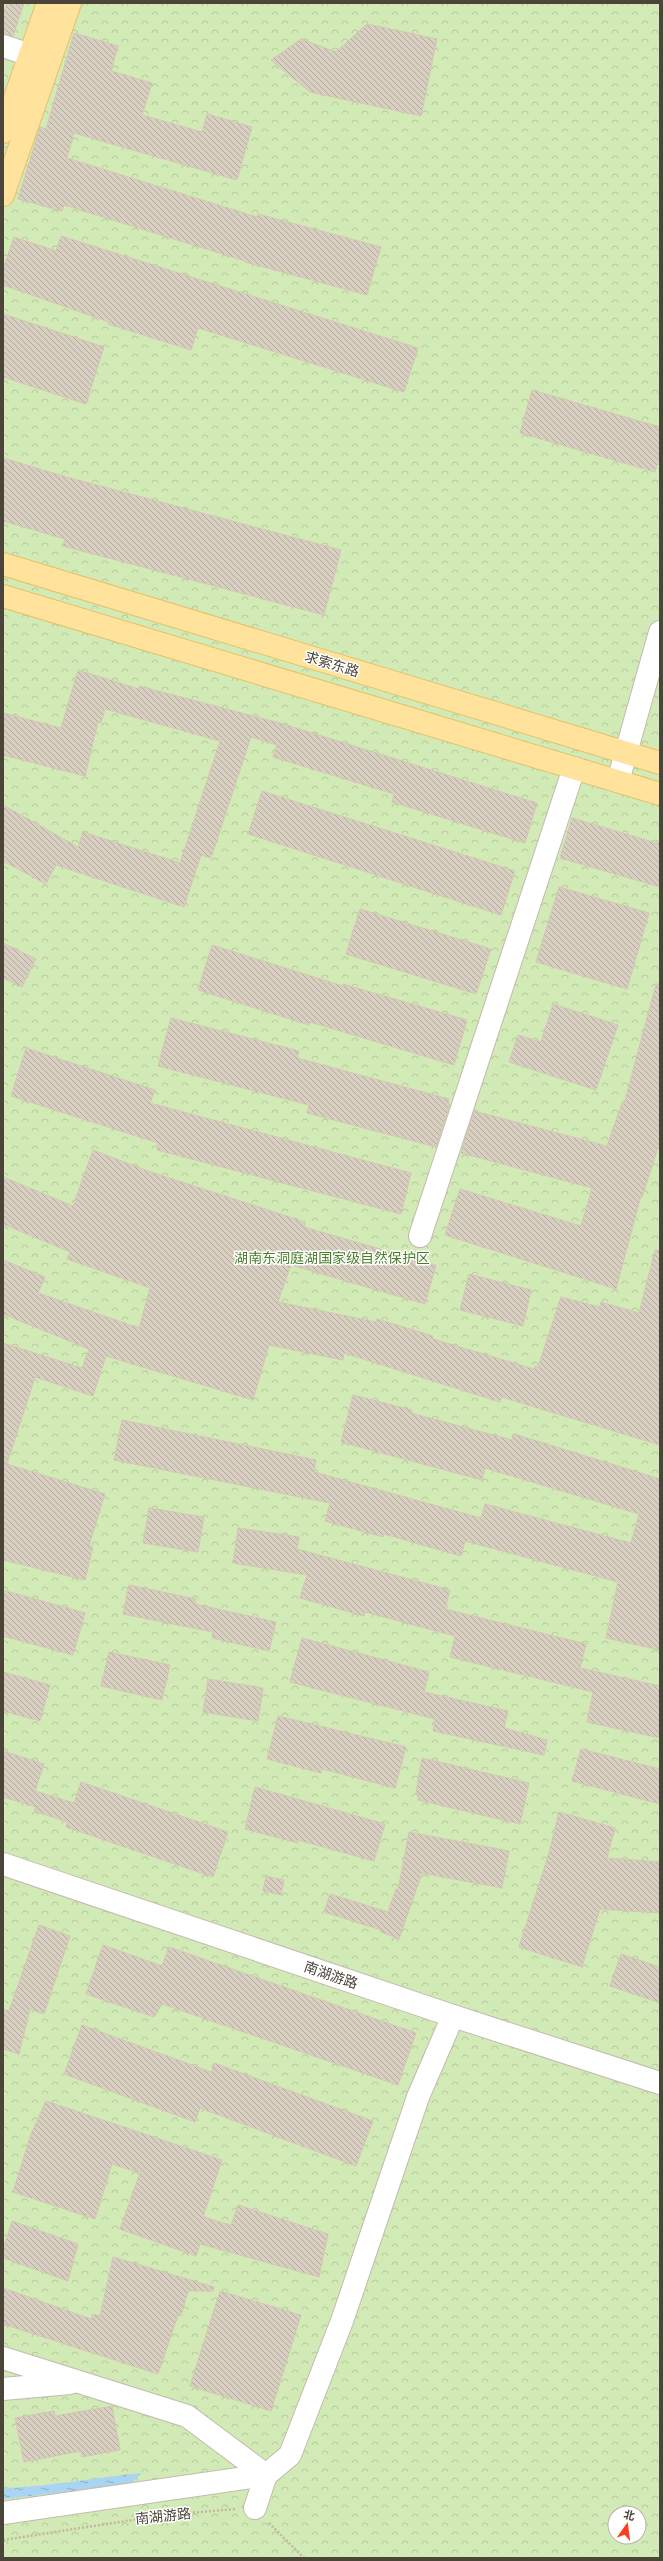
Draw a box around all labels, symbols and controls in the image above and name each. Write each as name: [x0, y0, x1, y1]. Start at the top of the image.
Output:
street label: 求索东路: [303, 647, 361, 681]
park label: 湖南东洞庭湖国家级自然保护区: [234, 1249, 430, 1267]
street label: 南湖游路: [302, 1957, 360, 1993]
street label: 南湖游路: [134, 2504, 192, 2528]
north arrow: [607, 2505, 647, 2545]
text: 北: [622, 2507, 636, 2523]

